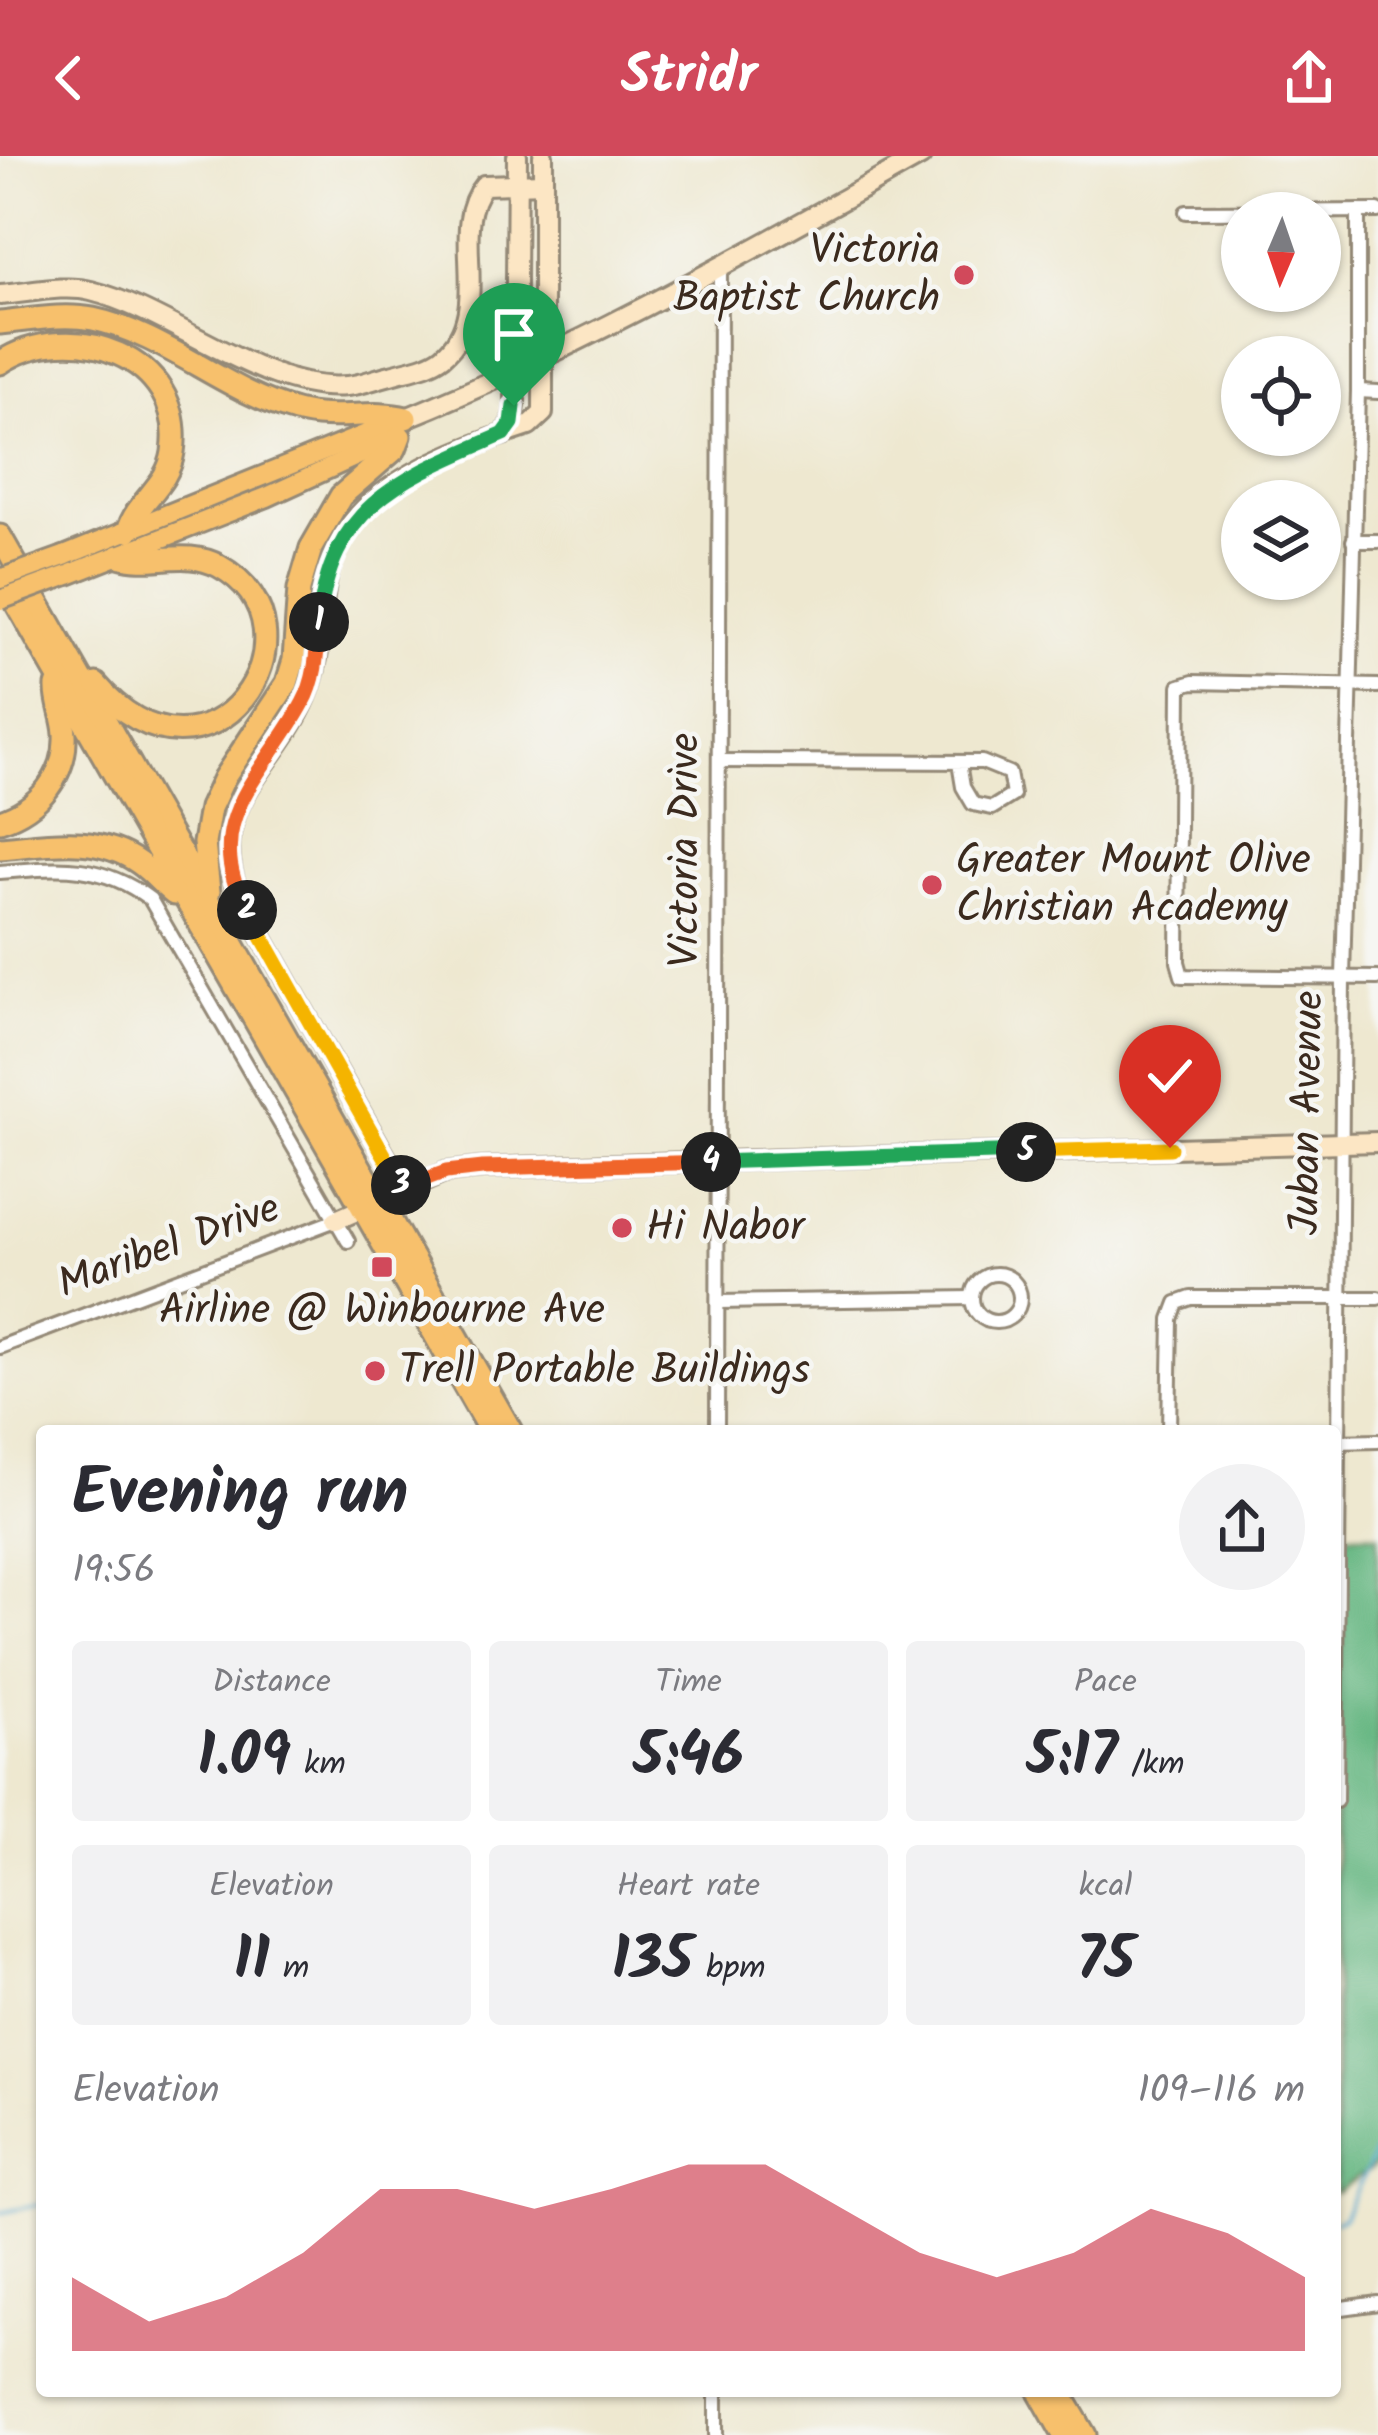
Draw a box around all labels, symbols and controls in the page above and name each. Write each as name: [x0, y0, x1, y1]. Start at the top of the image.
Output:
text: Stridr: [621, 35, 757, 121]
icon: back: [36, 45, 102, 111]
icon: share: [1276, 45, 1342, 111]
north arrow: [1221, 192, 1341, 312]
map controls: [1221, 192, 1341, 600]
place label: Victoria Baptist Church: [673, 218, 940, 333]
marker: Victoria Baptist Church: [951, 262, 977, 288]
pin: [463, 283, 565, 406]
icon: arrive: [481, 301, 547, 367]
button: locate: [1221, 336, 1341, 456]
button: layers: [1221, 480, 1341, 600]
pin: 1: [289, 592, 349, 652]
text: 1: [314, 595, 324, 648]
street label: Victoria Drive: [653, 733, 720, 967]
place label: Greater Mount Olive Christian Academy: [956, 828, 1311, 943]
marker: Greater Mount Olive Christian Academy: [919, 872, 945, 898]
pin: 2: [217, 880, 277, 940]
text: 2: [237, 883, 257, 936]
street label: Juban Avenue: [1272, 990, 1344, 1236]
pin: [1119, 1025, 1221, 1148]
icon: check: [1137, 1043, 1203, 1109]
pin: 5: [996, 1122, 1056, 1182]
text: 5: [1018, 1125, 1034, 1178]
pin: 4: [681, 1132, 741, 1192]
text: 4: [702, 1135, 720, 1188]
pin: 3: [371, 1155, 431, 1215]
text: 3: [392, 1158, 410, 1211]
street label: Maribel Drive: [48, 1176, 290, 1318]
place label: Hi Nabor: [646, 1195, 806, 1262]
marker: Hi Nabor: [609, 1215, 635, 1241]
marker: Airline @ Winbourne Ave: [369, 1254, 395, 1280]
place label: Airline @ Winbourne Ave: [159, 1278, 605, 1345]
place label: Trell Portable Buildings: [399, 1338, 810, 1405]
marker: Trell Portable Buildings: [362, 1358, 388, 1384]
text: Evening run: [72, 1443, 408, 1548]
button: share: [1179, 1464, 1305, 1590]
text: 19:56: [72, 1541, 156, 1603]
text: Distance: [212, 1657, 331, 1710]
text: Time: [655, 1657, 722, 1710]
text: Pace: [1074, 1657, 1137, 1710]
text: 1.09: [197, 1710, 291, 1806]
text: 5:46: [633, 1710, 744, 1806]
text: 5:17: [1026, 1710, 1118, 1806]
text: km: [291, 1739, 346, 1792]
text: /km: [1118, 1739, 1185, 1792]
text: Elevation: [209, 1861, 334, 1914]
text: Heart rate: [617, 1861, 760, 1914]
text: kcal: [1079, 1861, 1132, 1914]
text: 11: [234, 1914, 270, 2010]
text: 135: [612, 1914, 693, 2010]
text: 75: [1076, 1914, 1135, 2010]
text: m: [270, 1943, 309, 1996]
text: bpm: [693, 1943, 765, 1996]
text: Elevation: [72, 2061, 220, 2123]
text: 109–116 m: [1138, 2061, 1305, 2123]

